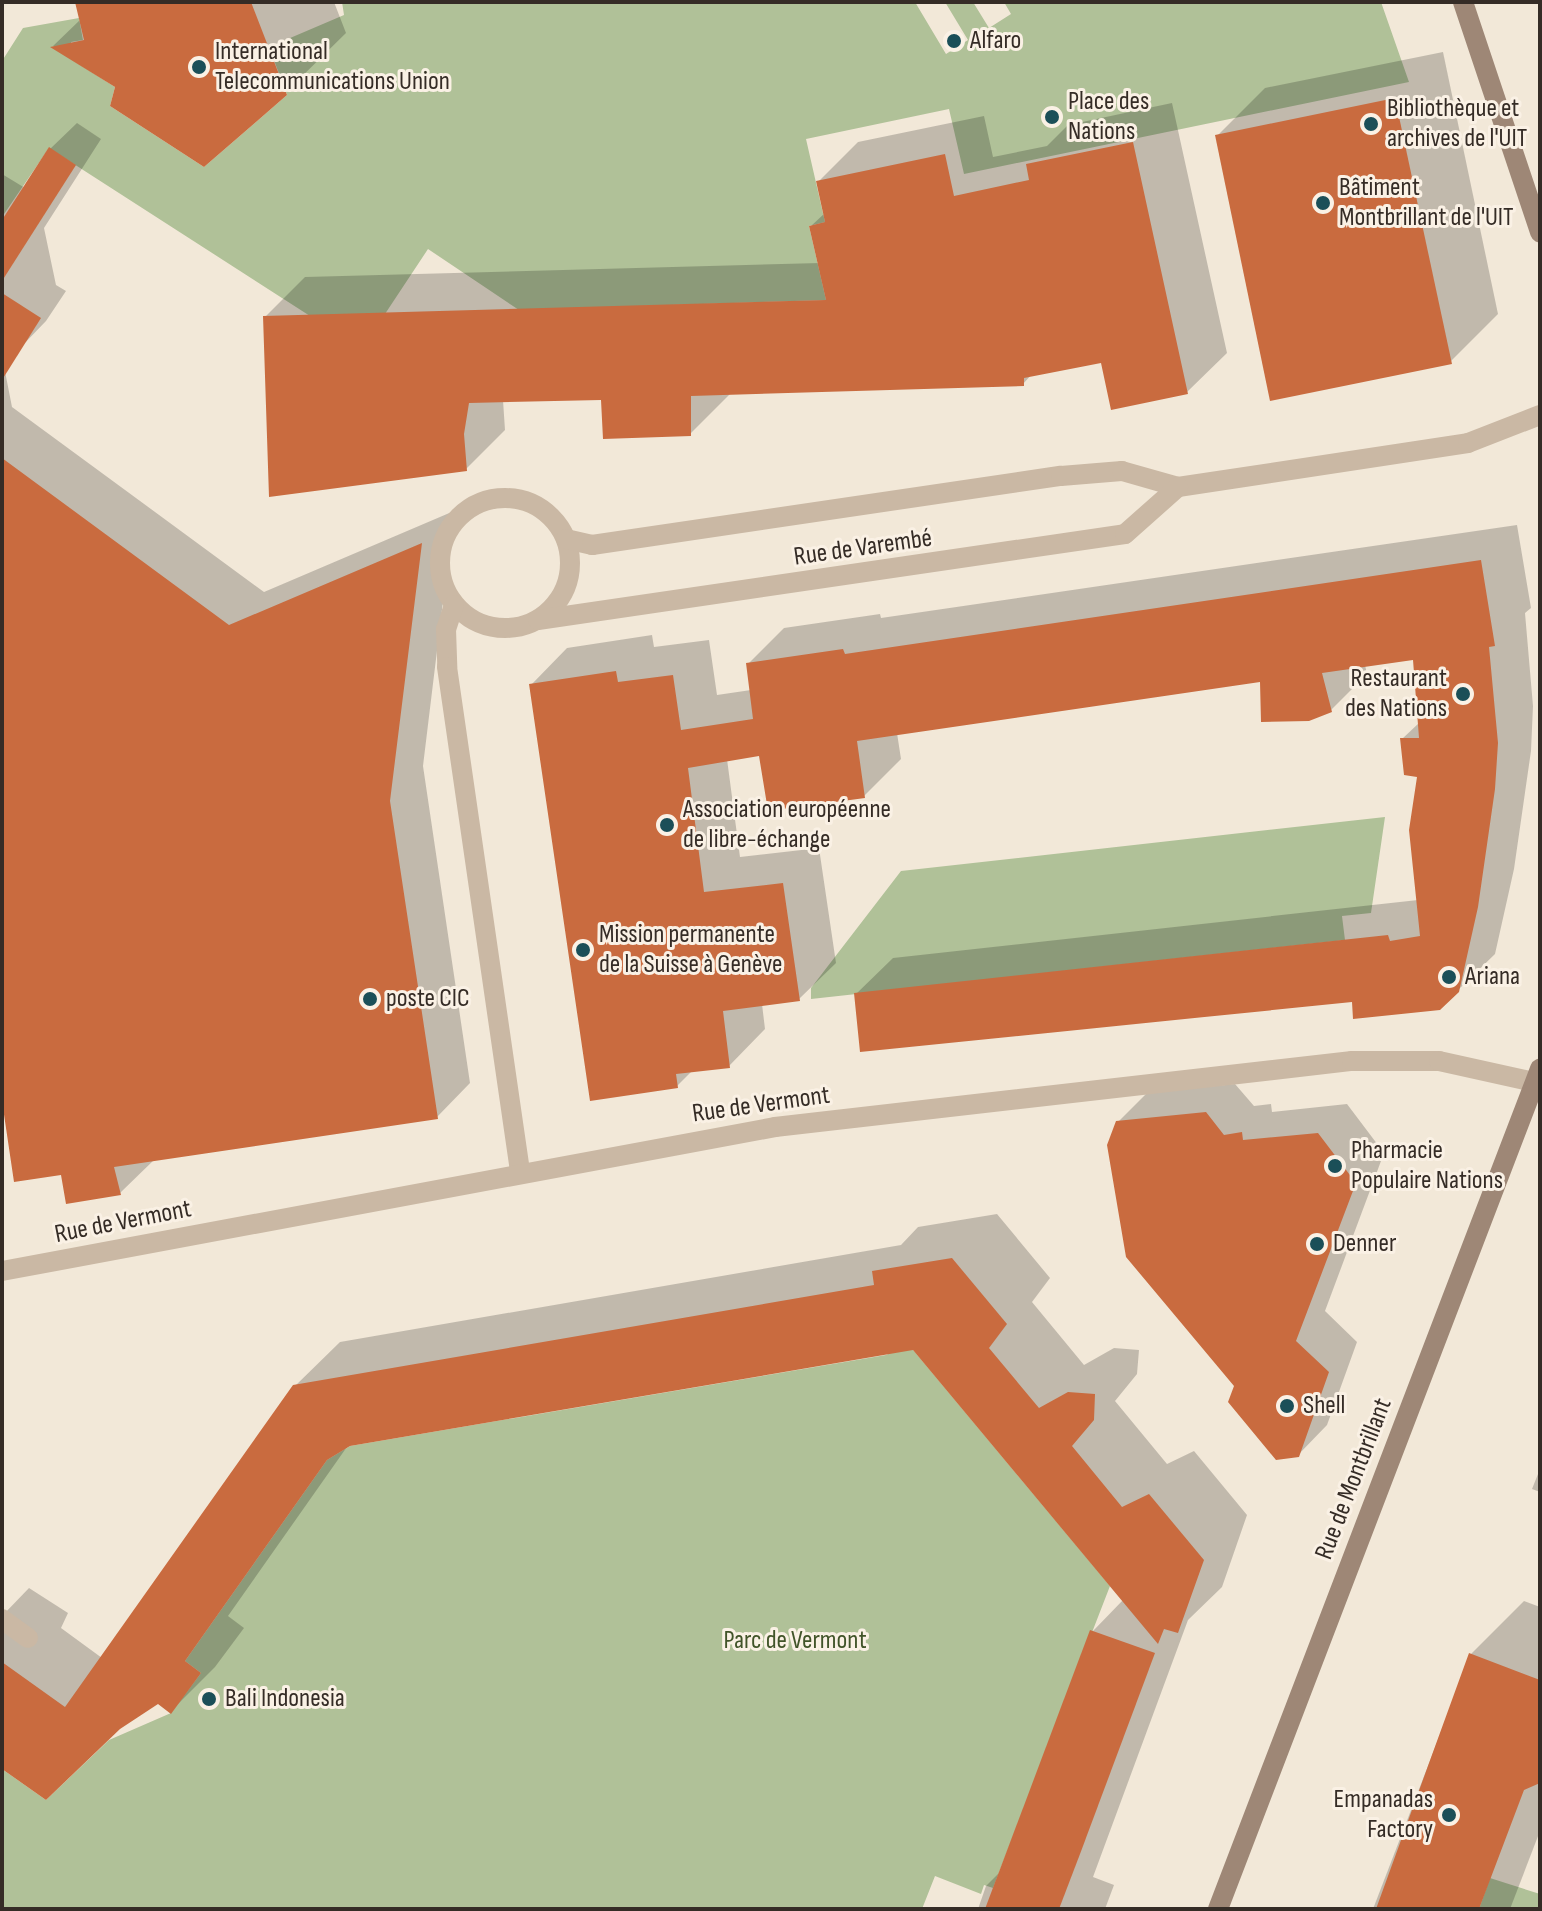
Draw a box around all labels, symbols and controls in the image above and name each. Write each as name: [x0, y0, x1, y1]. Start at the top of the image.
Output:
place label: Alfaro: [970, 25, 1021, 57]
marker: Alfaro: [945, 32, 963, 50]
place label: International Telecommunications Union: [215, 36, 450, 98]
marker: International Telecommunications Union: [190, 58, 208, 76]
place label: Place des Nations: [1068, 86, 1149, 148]
place label: Bibliothèque et archives de l'UIT: [1387, 93, 1527, 154]
marker: Place des Nations: [1043, 108, 1061, 126]
marker: Bibliothèque et archives de l'UIT: [1362, 115, 1380, 133]
place label: Bâtiment Montbrillant de l'UIT: [1339, 172, 1514, 234]
marker: Bâtiment Montbrillant de l'UIT: [1314, 194, 1332, 212]
street label: Rue de Varembé: [792, 523, 934, 573]
place label: Restaurant des Nations: [1345, 663, 1447, 724]
marker: Restaurant des Nations: [1454, 685, 1472, 703]
place label: Association européenne de libre-échange: [683, 794, 891, 856]
marker: Association européenne de libre-échange: [658, 816, 676, 834]
place label: Mission permanente de la Suisse à Genève: [599, 919, 783, 980]
marker: Mission permanente de la Suisse à Genève: [574, 941, 592, 959]
place label: Ariana: [1465, 961, 1520, 993]
marker: Ariana: [1440, 968, 1458, 986]
place label: poste CIC: [386, 983, 470, 1015]
marker: poste CIC: [361, 990, 379, 1008]
street label: Rue de Vermont: [690, 1080, 832, 1130]
place label: Pharmacie Populaire Nations: [1351, 1135, 1503, 1196]
marker: Pharmacie Populaire Nations: [1326, 1157, 1344, 1175]
street label: Rue de Vermont: [52, 1193, 194, 1251]
place label: Denner: [1333, 1228, 1396, 1260]
marker: Denner: [1308, 1235, 1326, 1253]
place label: Shell: [1303, 1390, 1345, 1422]
street label: Rue de Montbrillant: [1309, 1394, 1399, 1564]
marker: Shell: [1278, 1397, 1296, 1415]
park label: Parc de Vermont: [723, 1625, 867, 1657]
place label: Bali Indonesia: [225, 1683, 345, 1715]
marker: Bali Indonesia: [200, 1690, 218, 1708]
place label: Empanadas Factory: [1334, 1784, 1433, 1846]
marker: Empanadas Factory: [1440, 1806, 1458, 1824]

